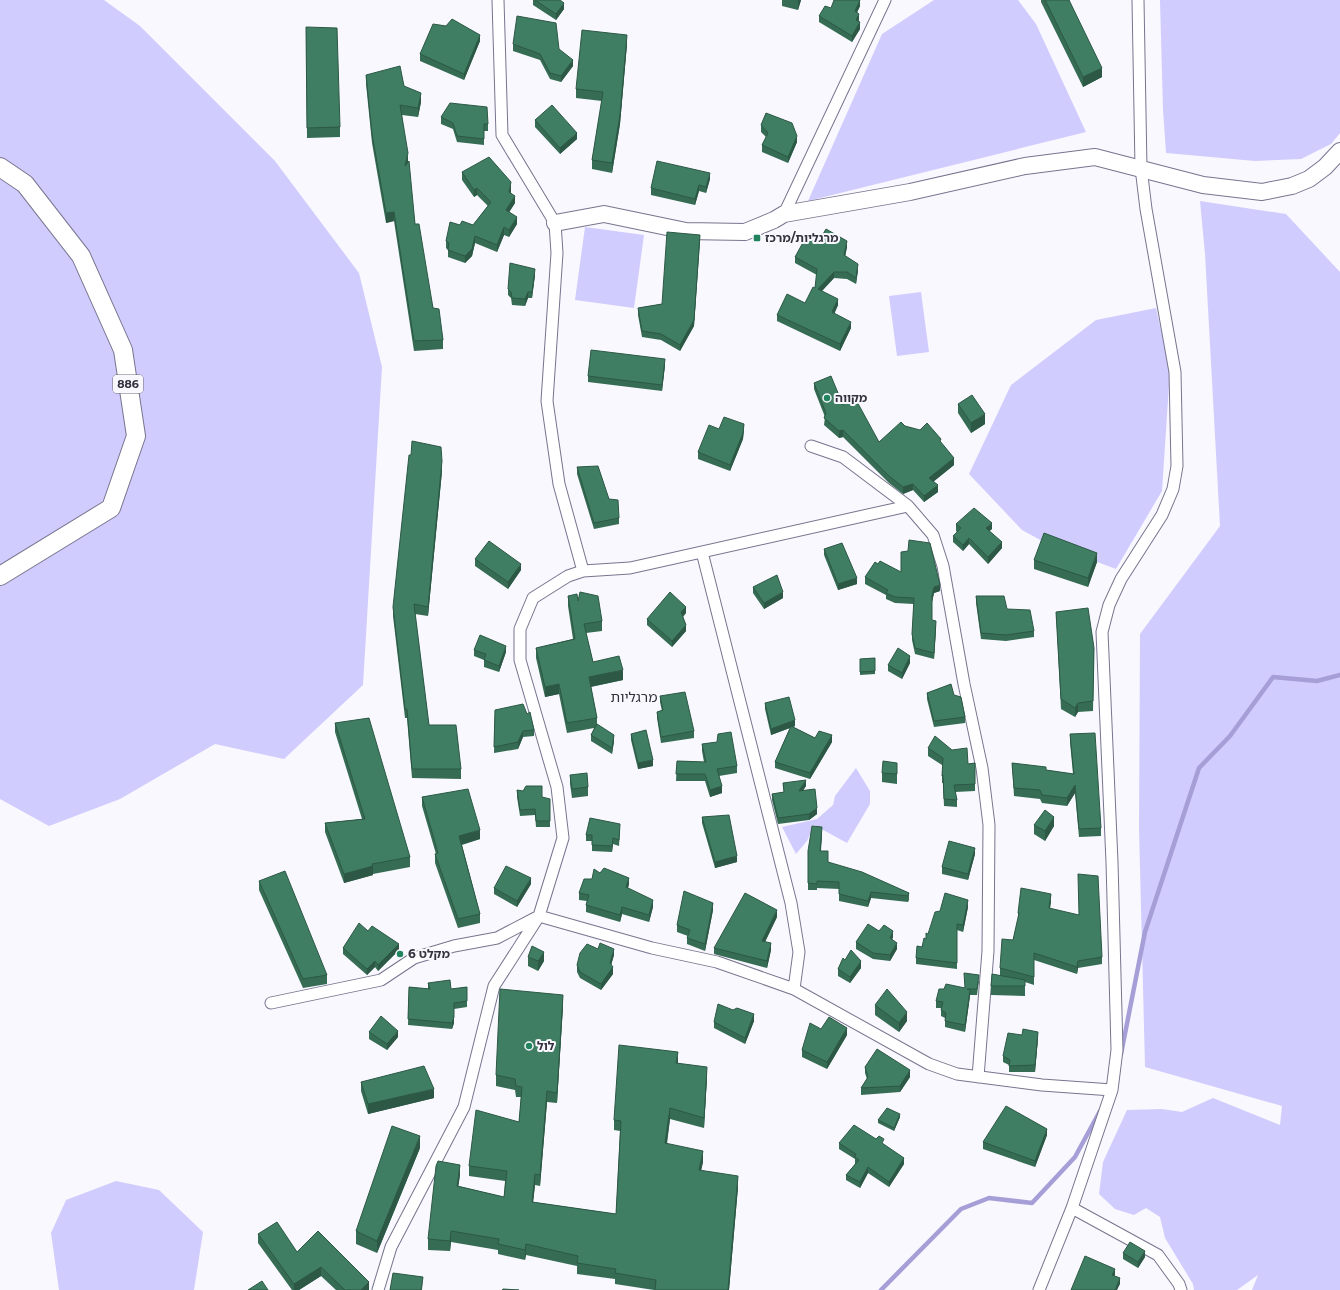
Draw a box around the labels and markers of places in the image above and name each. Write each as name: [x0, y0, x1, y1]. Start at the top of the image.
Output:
place label: מרגליות/מרכז: [765, 230, 839, 245]
marker: מרגליות/מרכז: [752, 233, 762, 243]
place label: מקווה: [835, 390, 868, 405]
marker: מקווה: [822, 393, 832, 403]
place label: מקלט 6: [408, 946, 450, 961]
marker: מקלט 6: [395, 949, 405, 959]
place label: לול: [537, 1038, 555, 1053]
marker: לול: [524, 1041, 534, 1051]

